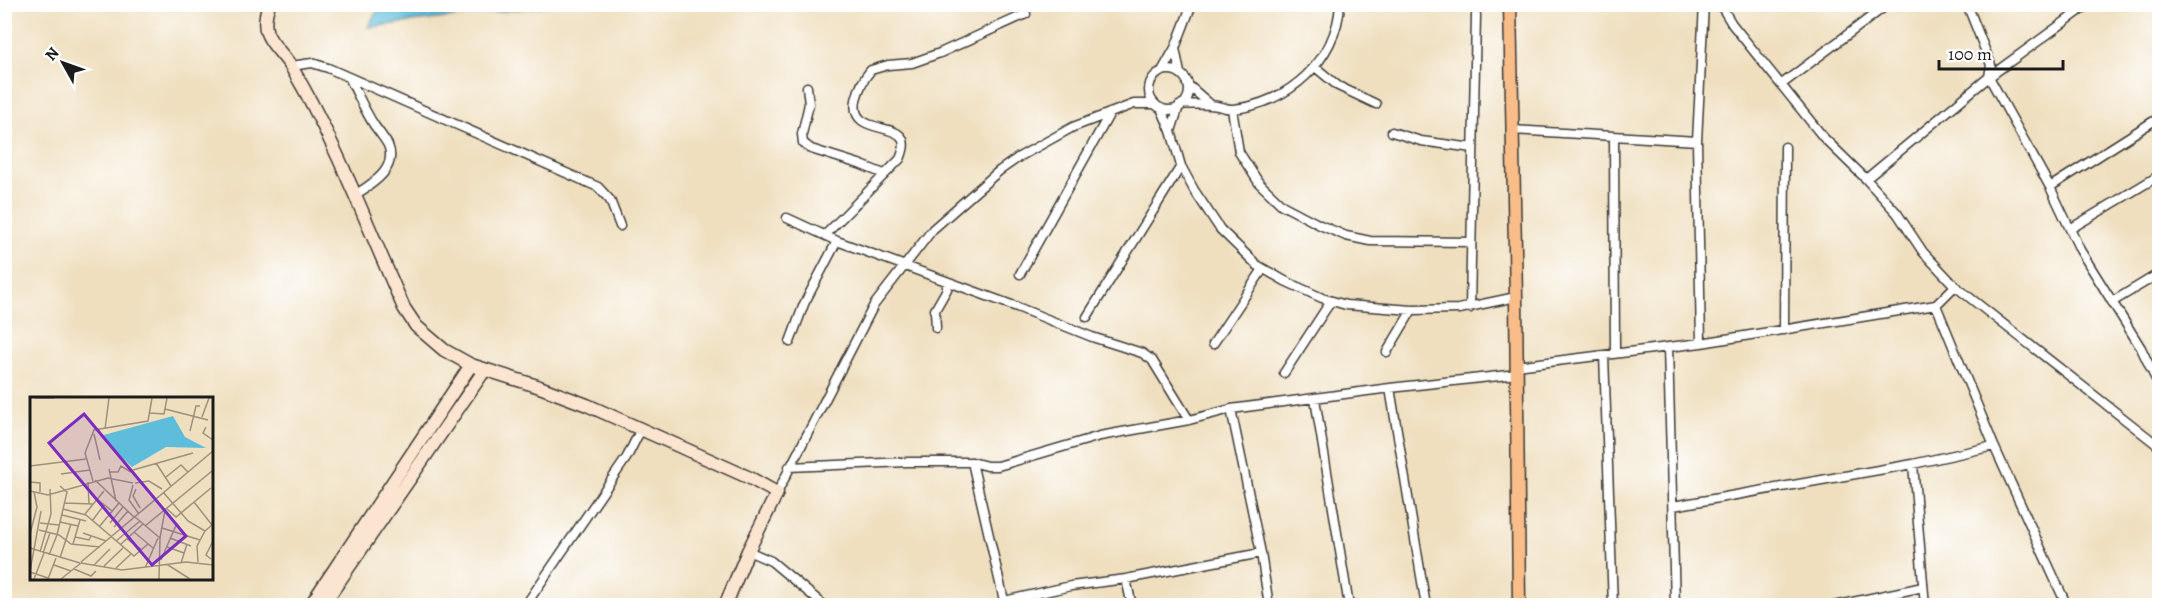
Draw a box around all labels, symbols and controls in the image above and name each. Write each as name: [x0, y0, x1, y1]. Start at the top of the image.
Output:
north arrow: [33, 33, 93, 93]
scale bar: [1939, 33, 2064, 71]
text: N: [40, 42, 65, 66]
text: 100 m: [1948, 42, 1992, 66]
inset map: [30, 397, 213, 580]

